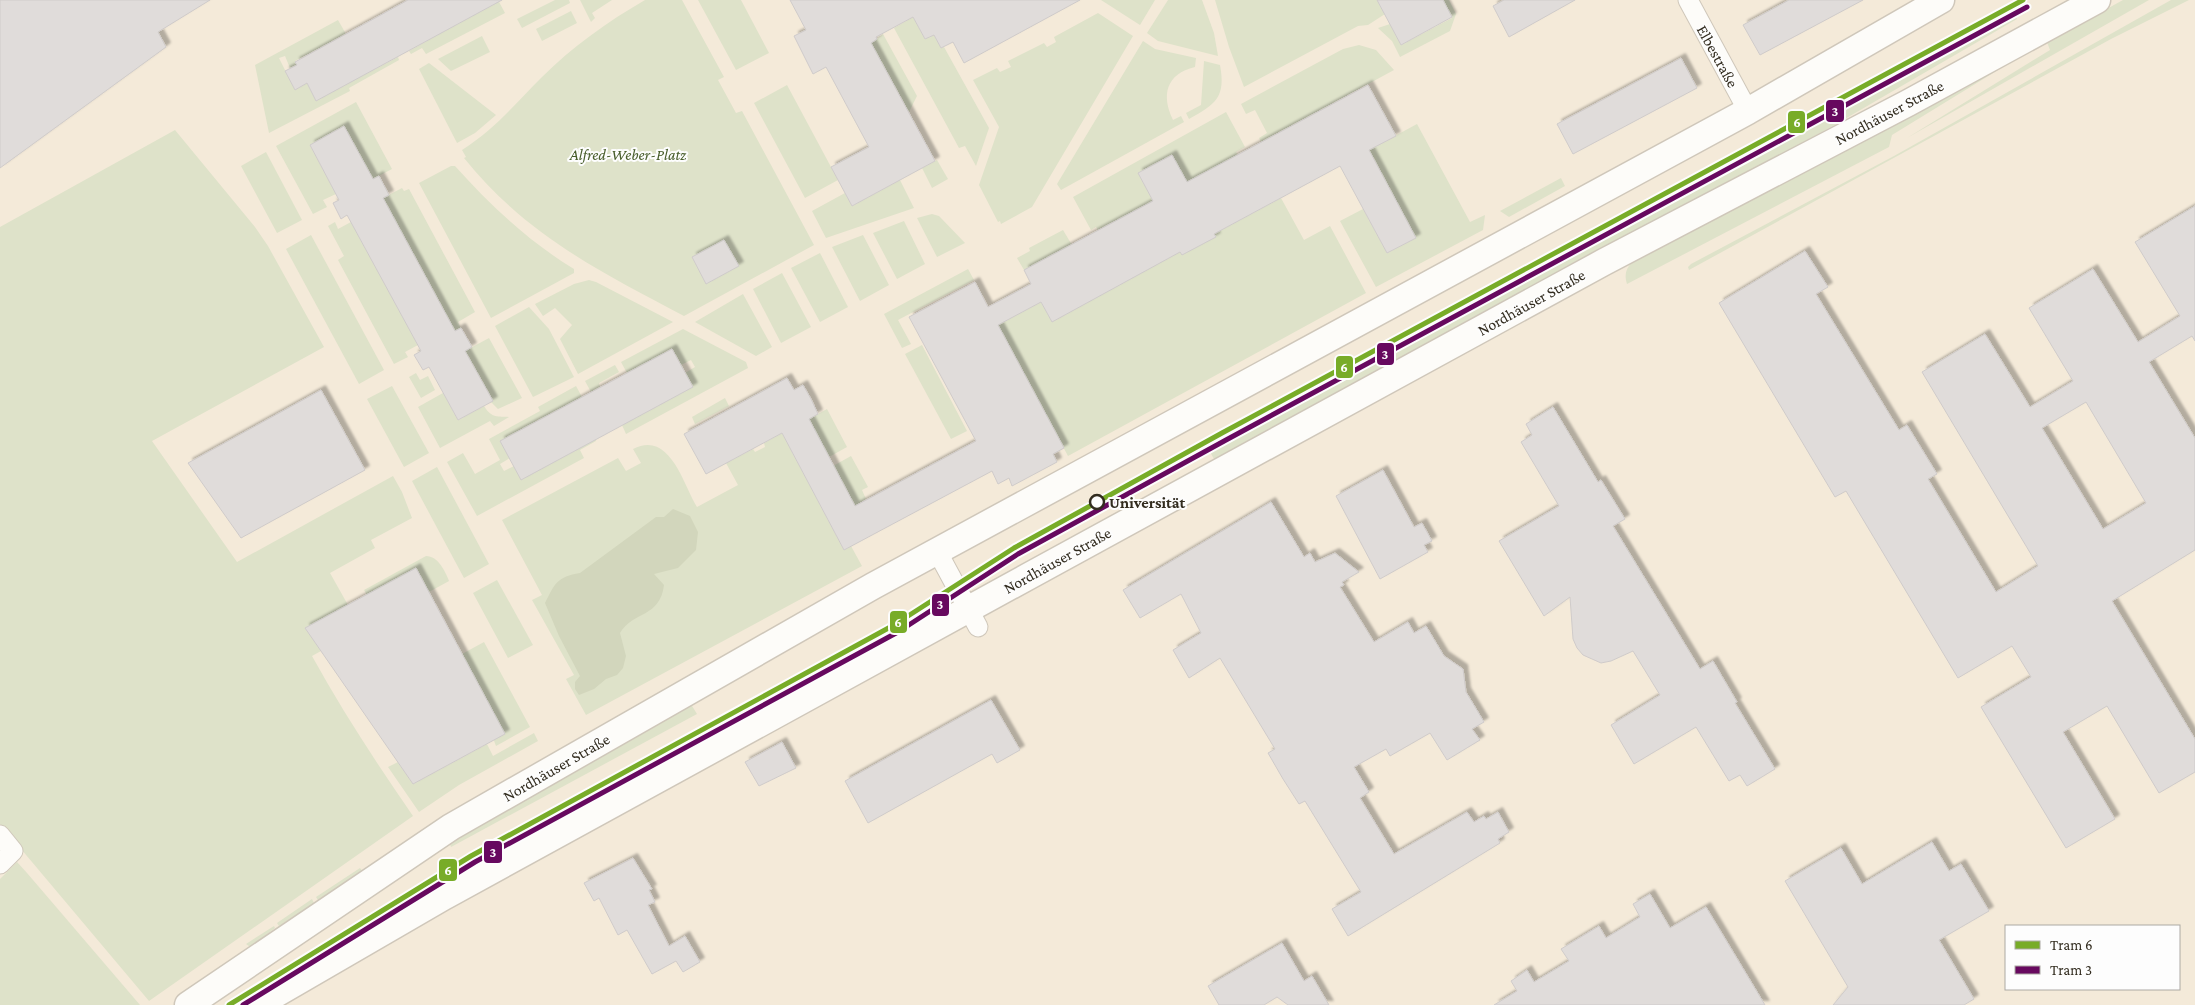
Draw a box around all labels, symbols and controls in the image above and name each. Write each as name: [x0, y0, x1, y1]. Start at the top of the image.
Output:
street label: Elbestraße: [1694, 22, 1742, 90]
street label: Nordhäuser Straße: [1832, 77, 1946, 148]
line badge: 3: [1825, 99, 1845, 123]
text: 3: [1832, 103, 1839, 119]
line badge: 6: [1787, 110, 1806, 134]
text: 6: [1793, 114, 1801, 130]
park label: Alfred-Weber-Platz: [569, 146, 687, 164]
street label: Nordhäuser Straße: [1475, 266, 1588, 339]
line badge: 3: [1376, 342, 1395, 366]
text: 3: [1382, 346, 1389, 362]
line badge: 6: [1335, 355, 1354, 379]
text: 6: [1340, 359, 1348, 375]
marker: Universität: [1089, 494, 1105, 510]
place label: Universität: [1109, 494, 1186, 511]
street label: Nordhäuser Straße: [1001, 524, 1114, 597]
line badge: 3: [931, 593, 950, 617]
text: 3: [937, 596, 944, 612]
line badge: 6: [889, 610, 908, 634]
text: 6: [894, 614, 902, 630]
street label: Nordhäuser Straße: [500, 730, 613, 805]
line badge: 3: [483, 840, 503, 864]
text: 3: [490, 844, 497, 860]
line badge: 6: [438, 858, 458, 882]
text: 6: [444, 862, 452, 878]
legend: [2005, 925, 2180, 990]
text: Tram 6: [2050, 937, 2093, 953]
text: Tram 3: [2050, 962, 2092, 978]

